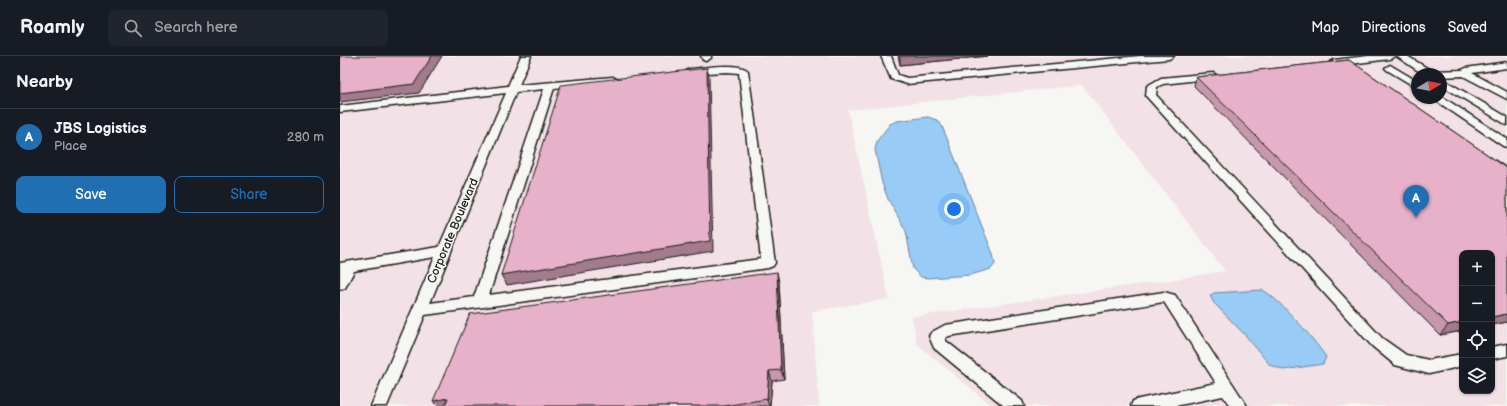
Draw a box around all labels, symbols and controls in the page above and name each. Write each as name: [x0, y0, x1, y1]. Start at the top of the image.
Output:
search box: [108, 10, 388, 46]
text: Roamly: [20, 16, 84, 39]
icon: search: [122, 17, 144, 39]
text: Search here: [154, 18, 238, 37]
text: Map: [1311, 19, 1339, 36]
text: Directions: [1361, 19, 1426, 36]
text: Saved: [1448, 19, 1487, 36]
north arrow: [1411, 68, 1447, 104]
text: Nearby: [16, 72, 73, 92]
text: JBS Logistics: [54, 119, 147, 138]
text: A: [25, 129, 33, 145]
text: 280 m: [287, 129, 324, 145]
text: Place: [54, 138, 87, 154]
button: Save: [16, 176, 166, 213]
button: Share: [174, 176, 324, 213]
street label: Corporate Boulevard: [424, 176, 482, 286]
pin: A: [1403, 185, 1429, 218]
your location: [944, 199, 964, 219]
map controls: [1459, 250, 1495, 394]
button: +: [1459, 250, 1495, 286]
button: −: [1459, 286, 1495, 322]
button: locate: [1459, 322, 1495, 358]
button: layers: [1459, 358, 1495, 394]

